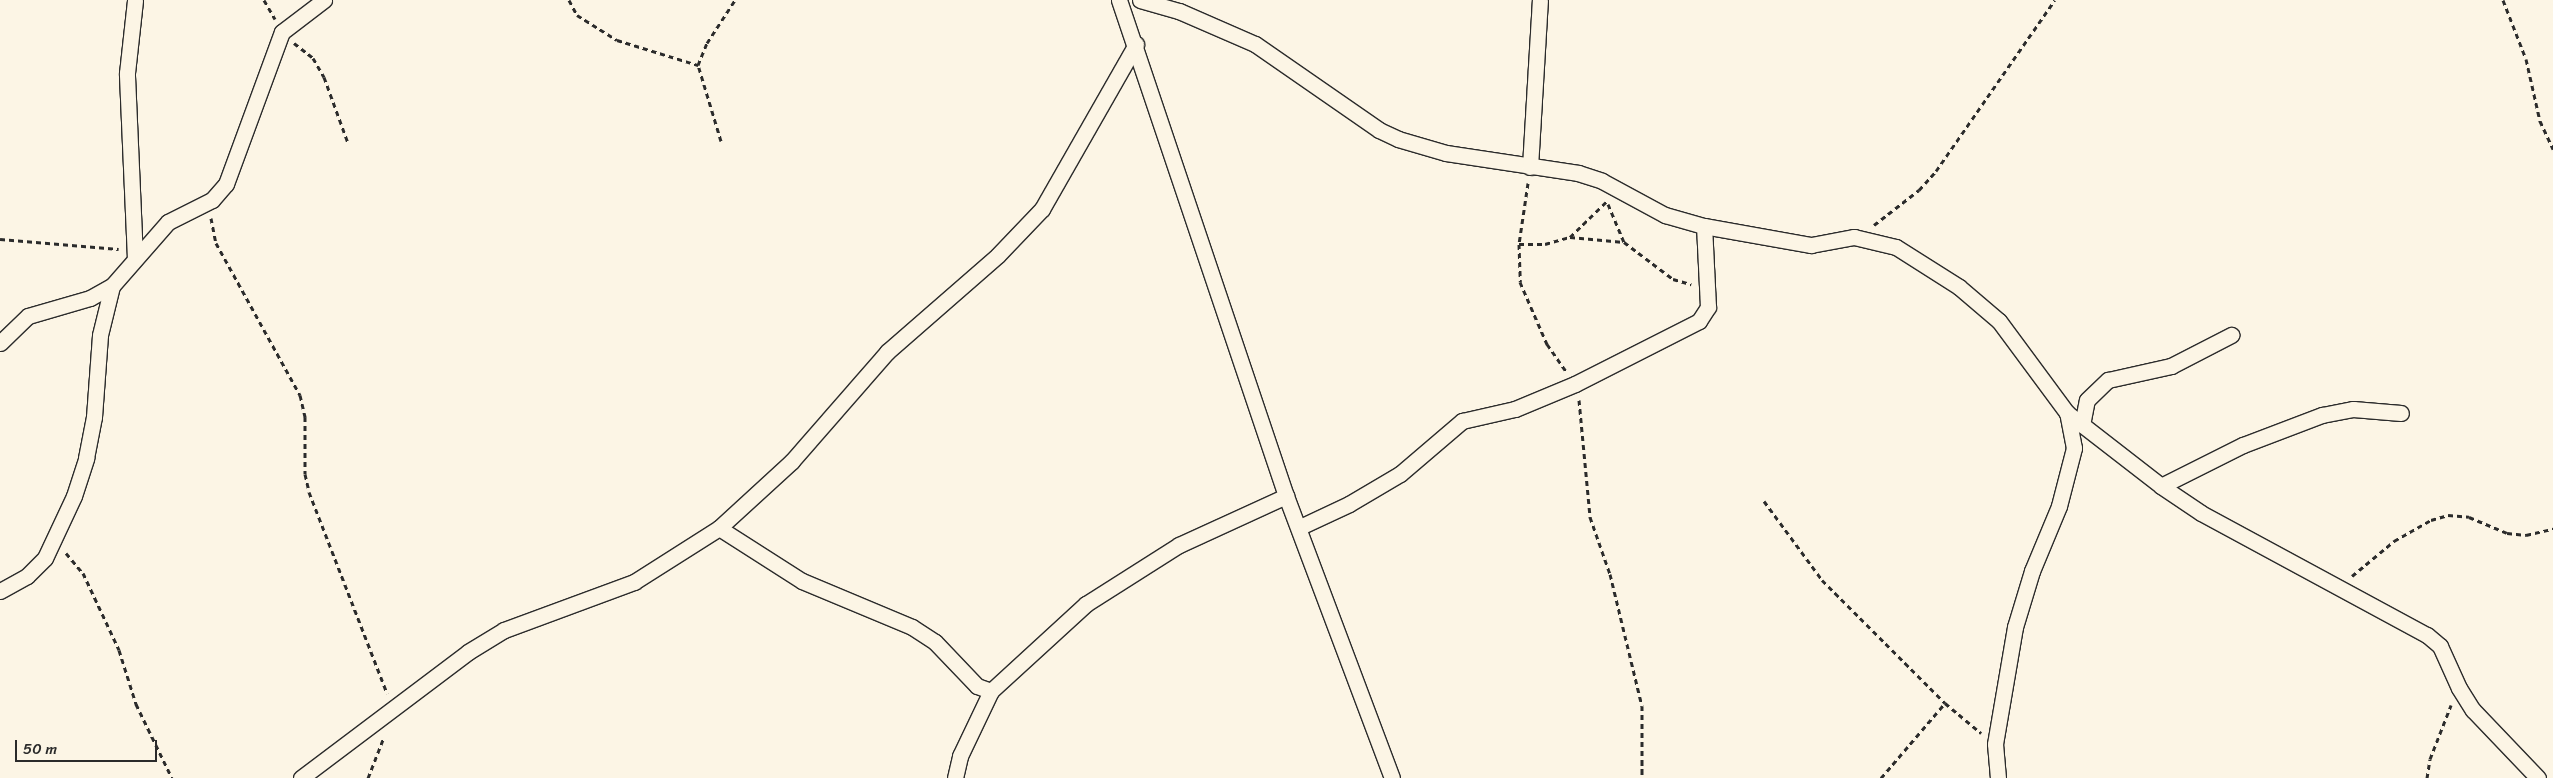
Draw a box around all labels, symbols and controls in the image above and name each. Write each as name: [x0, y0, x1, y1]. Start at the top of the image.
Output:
scale bar: [18, 730, 160, 762]
text: 50 m: [23, 736, 57, 762]

